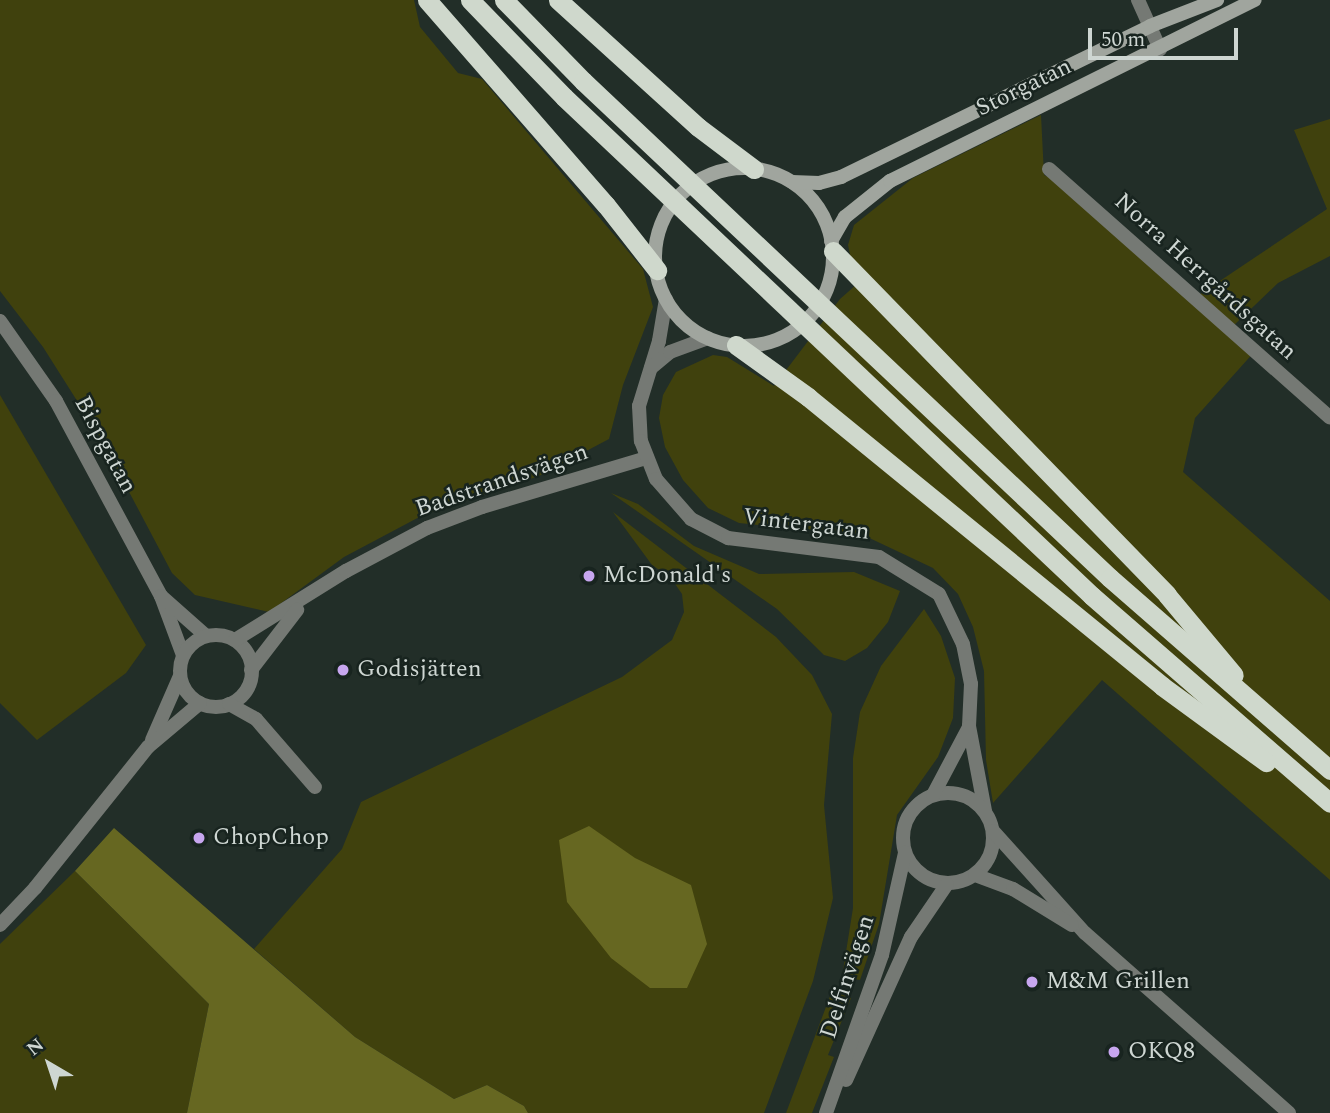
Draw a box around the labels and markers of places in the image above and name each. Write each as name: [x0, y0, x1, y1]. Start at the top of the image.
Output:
place label: McDonald's: [603, 562, 731, 590]
marker: McDonald's: [581, 568, 597, 584]
place label: Godisjätten: [357, 656, 482, 684]
marker: Godisjätten: [335, 662, 351, 678]
place label: ChopChop: [213, 824, 329, 852]
marker: ChopChop: [191, 830, 207, 846]
place label: M&M Grillen: [1046, 968, 1190, 996]
marker: M&M Grillen: [1024, 974, 1040, 990]
place label: OKQ8: [1128, 1038, 1195, 1066]
marker: OKQ8: [1106, 1044, 1122, 1060]

